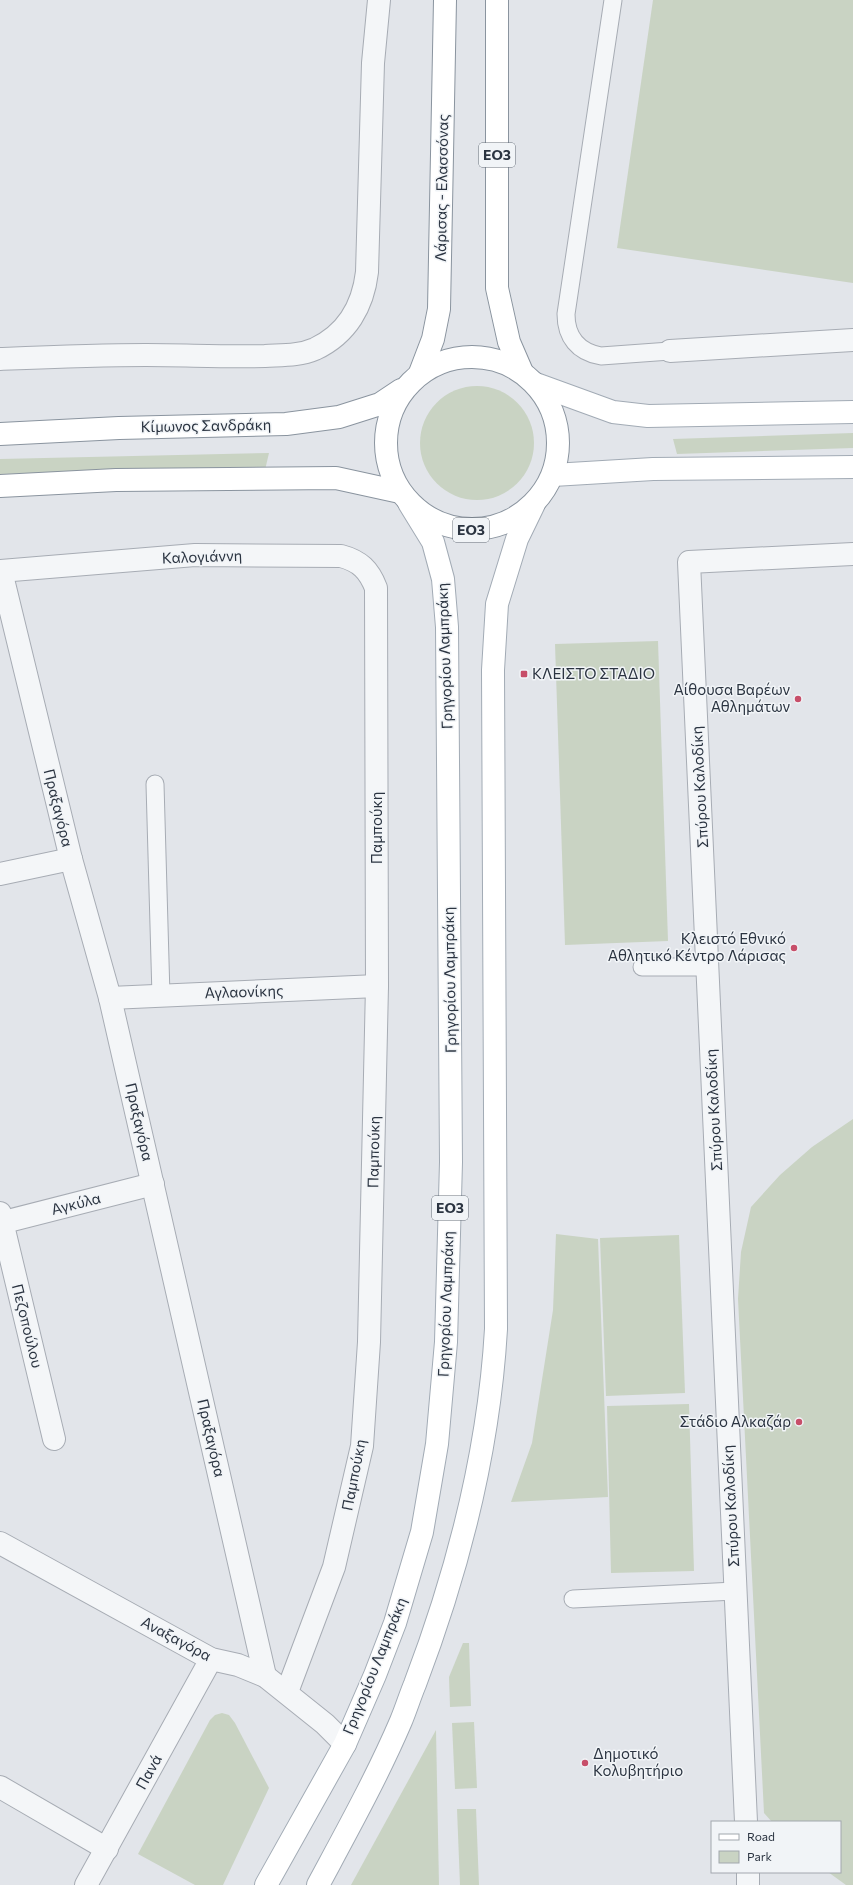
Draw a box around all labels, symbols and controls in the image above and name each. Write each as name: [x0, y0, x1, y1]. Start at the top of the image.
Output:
street label: Λάρισας - Ελασσόνας: [431, 114, 451, 262]
road number: ΕΟ3: [479, 143, 515, 167]
street label: Κίμωνος Σανδράκη: [140, 415, 272, 435]
road number: ΕΟ3: [453, 518, 489, 542]
street label: Καλογιάννη: [162, 546, 242, 566]
street label: Γρηγορίου Λαμπράκη: [432, 583, 456, 729]
place label: ΚΛΕΙΣΤΟ ΣΤΑΔΙΟ: [532, 664, 655, 682]
marker: ΚΛΕΙΣΤΟ ΣΤΑΔΙΟ: [519, 669, 529, 679]
place label: Αίθουσα Βαρέων Αθλημάτων: [673, 680, 790, 715]
marker: Αίθουσα Βαρέων Αθλημάτων: [793, 694, 803, 704]
street label: Σπύρου Καλοδίκη: [687, 725, 711, 849]
street label: Πραξαγόρα: [41, 767, 77, 849]
street label: Παμπούκη: [367, 792, 385, 864]
street label: Γρηγορίου Λαμπράκη: [439, 907, 459, 1053]
place label: Κλειστό Εθνικό Αθλητικό Κέντρο Λάρισας: [608, 929, 786, 964]
marker: Κλειστό Εθνικό Αθλητικό Κέντρο Λάρισας: [789, 943, 799, 953]
street label: Αγλαονίκης: [204, 981, 284, 1001]
street label: Σπύρου Καλοδίκη: [701, 1048, 725, 1172]
street label: Πραξαγόρα: [122, 1081, 158, 1163]
street label: Παμπούκη: [363, 1116, 383, 1188]
street label: Αγκύλα: [49, 1188, 102, 1218]
road number: ΕΟ3: [432, 1196, 468, 1220]
street label: Γρηγορίου Λαμπράκη: [433, 1231, 457, 1377]
street label: Πεζοπούλου: [9, 1282, 47, 1370]
street label: Πραξαγόρα: [194, 1397, 230, 1479]
place label: Στάδιο Αλκαζάρ: [680, 1412, 791, 1430]
marker: Στάδιο Αλκαζάρ: [794, 1417, 804, 1427]
street label: Παμπούκη: [337, 1438, 369, 1512]
street label: Σπύρου Καλοδίκη: [718, 1444, 742, 1568]
street label: Γρηγορίου Λαμπράκη: [338, 1594, 410, 1737]
street label: Αναξαγόρα: [138, 1612, 215, 1664]
place label: Δημοτικό Κολυβητήριο: [593, 1744, 683, 1779]
street label: Πανά: [131, 1751, 165, 1792]
marker: Δημοτικό Κολυβητήριο: [580, 1758, 590, 1768]
legend: [711, 1821, 841, 1873]
text: Road: [747, 1829, 775, 1843]
text: Park: [747, 1849, 773, 1863]

